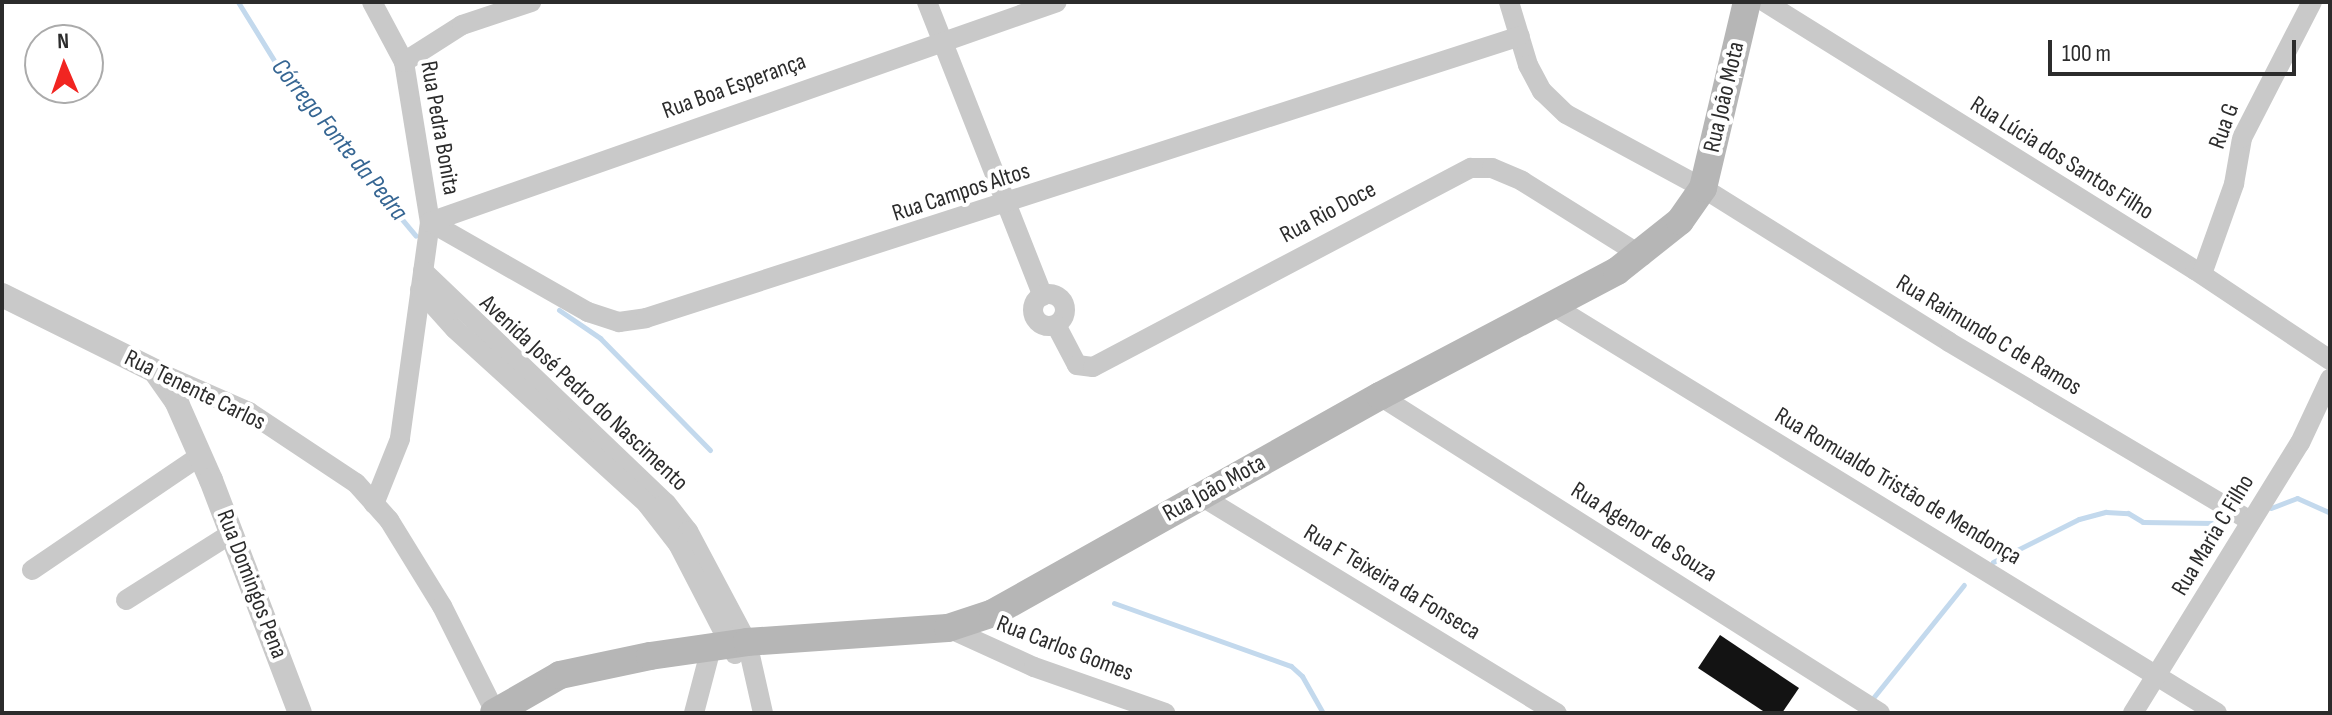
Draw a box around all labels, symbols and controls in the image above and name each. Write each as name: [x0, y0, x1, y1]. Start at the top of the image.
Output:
north arrow: [24, 24, 104, 104]
scale bar: [2052, 24, 2300, 74]
text: N: [57, 28, 70, 55]
street label: Rua João Mota: [1697, 39, 1751, 155]
text: 100 m: [2062, 39, 2111, 68]
street label: Rua Boa Esperança: [658, 47, 810, 125]
water label: Córrego Fonte da Pedra: [264, 53, 414, 227]
street label: Rua Pedra Bonita: [414, 59, 466, 197]
street label: Rua Lúcia dos Santos Filho: [1965, 90, 2159, 226]
street label: Rua G: [2203, 99, 2245, 153]
street label: Rua Campos Altos: [888, 156, 1034, 228]
street label: Rua Rio Doce: [1275, 175, 1381, 249]
street label: Rua Raimundo C de Ramos: [1891, 268, 2087, 402]
street label: Avenida José Pedro do Nascimento: [474, 289, 694, 497]
street label: Rua Tenente Carlos: [120, 343, 270, 437]
street label: Rua Romualdo Tristão de Mendonça: [1770, 401, 2026, 571]
street label: Rua João Mota: [1158, 448, 1270, 528]
street label: Rua Maria C Filho: [2166, 469, 2260, 601]
street label: Rua Agenor de Souza: [1566, 476, 1722, 588]
street label: Rua Domingos Pena: [210, 505, 294, 663]
street label: Rua F Teixeira da Fonseca: [1299, 518, 1485, 646]
street label: Rua Carlos Gomes: [993, 609, 1137, 687]

